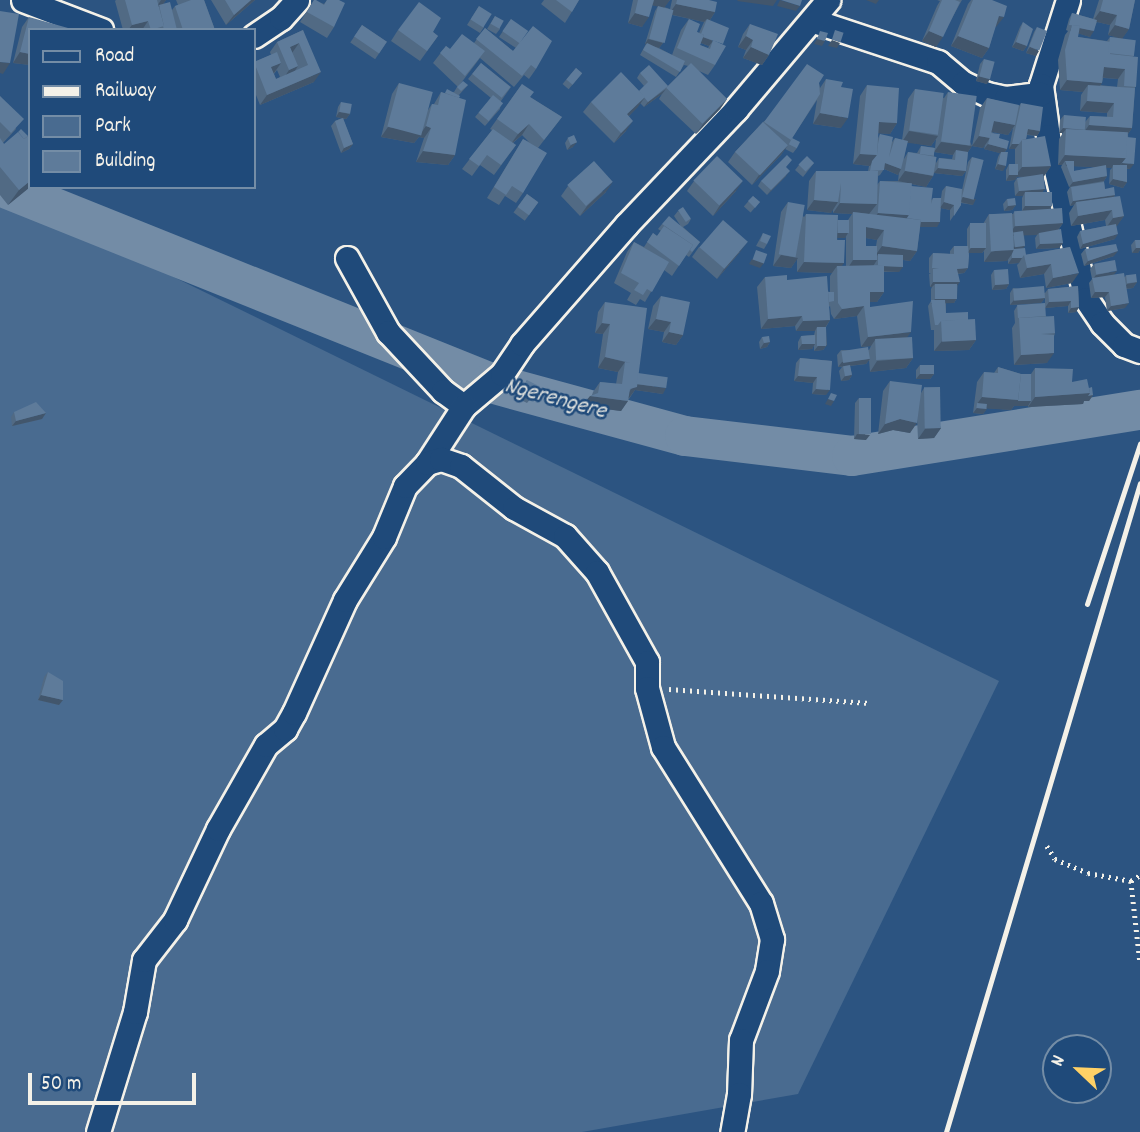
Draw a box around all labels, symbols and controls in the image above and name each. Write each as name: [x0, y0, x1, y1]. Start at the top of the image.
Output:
legend: [28, 28, 256, 189]
text: Road: [95, 42, 134, 72]
text: Railway: [95, 77, 156, 107]
text: Park: [95, 112, 131, 142]
text: Building: [95, 147, 155, 177]
water label: Ngerengere: [501, 373, 609, 427]
north arrow: [1042, 1034, 1112, 1104]
text: N: [1045, 1052, 1073, 1071]
scale bar: [32, 1058, 200, 1102]
text: 50 m: [41, 1070, 81, 1100]

